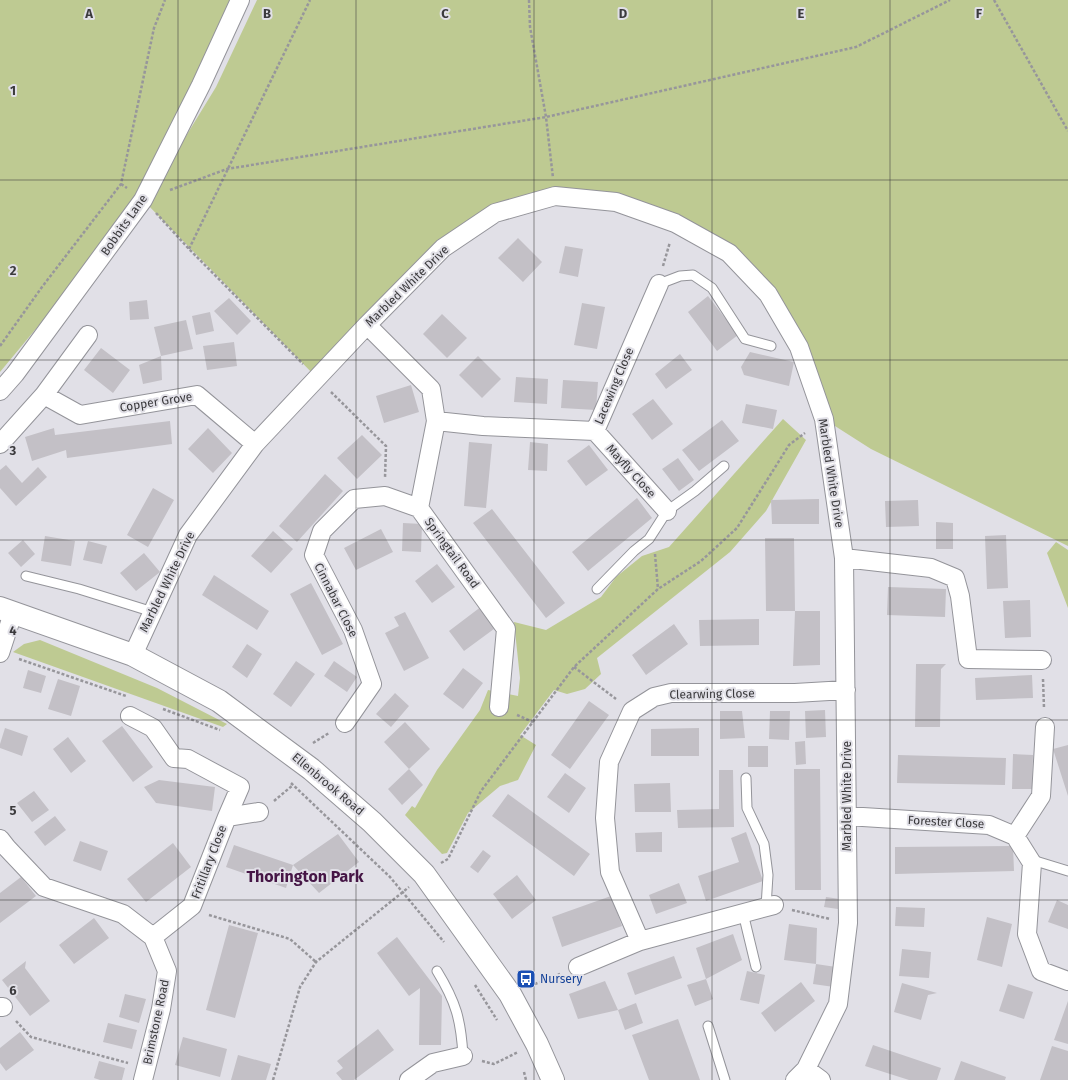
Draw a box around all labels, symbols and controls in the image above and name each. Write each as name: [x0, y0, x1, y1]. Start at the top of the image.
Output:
text: A: [84, 6, 93, 21]
text: B: [263, 6, 271, 21]
text: C: [441, 6, 449, 21]
text: D: [619, 6, 628, 21]
text: E: [798, 6, 805, 21]
text: F: [976, 6, 983, 21]
text: 1: [10, 83, 16, 98]
street label: Bobbits Lane: [98, 192, 150, 258]
street label: Marbled White Drive: [362, 243, 452, 329]
text: 2: [10, 263, 17, 278]
street label: Lacewing Close: [592, 345, 636, 427]
street label: Copper Grove: [119, 389, 193, 415]
street label: Marbled White Drive: [815, 417, 847, 529]
street label: Mayfly Close: [603, 441, 659, 501]
text: 3: [9, 443, 17, 458]
street label: Springtail Road: [422, 515, 482, 591]
street label: Marbled White Drive: [137, 529, 197, 635]
street label: Cinnabar Close: [311, 561, 361, 639]
text: 4: [9, 623, 17, 638]
street label: Clearwing Close: [669, 686, 755, 702]
street label: Marbled White Drive: [840, 741, 854, 851]
street label: Ellenbrook Road: [289, 750, 367, 818]
text: 5: [10, 803, 17, 818]
street label: Forester Close: [907, 813, 985, 831]
street label: Fritillary Close: [189, 823, 229, 901]
district label: Thorington Park: [246, 867, 364, 886]
bus stop icon: Nursery: [515, 968, 537, 990]
place label: Nursery: [540, 972, 582, 986]
street label: Brimstone Road: [140, 978, 172, 1066]
text: 6: [9, 983, 17, 998]

